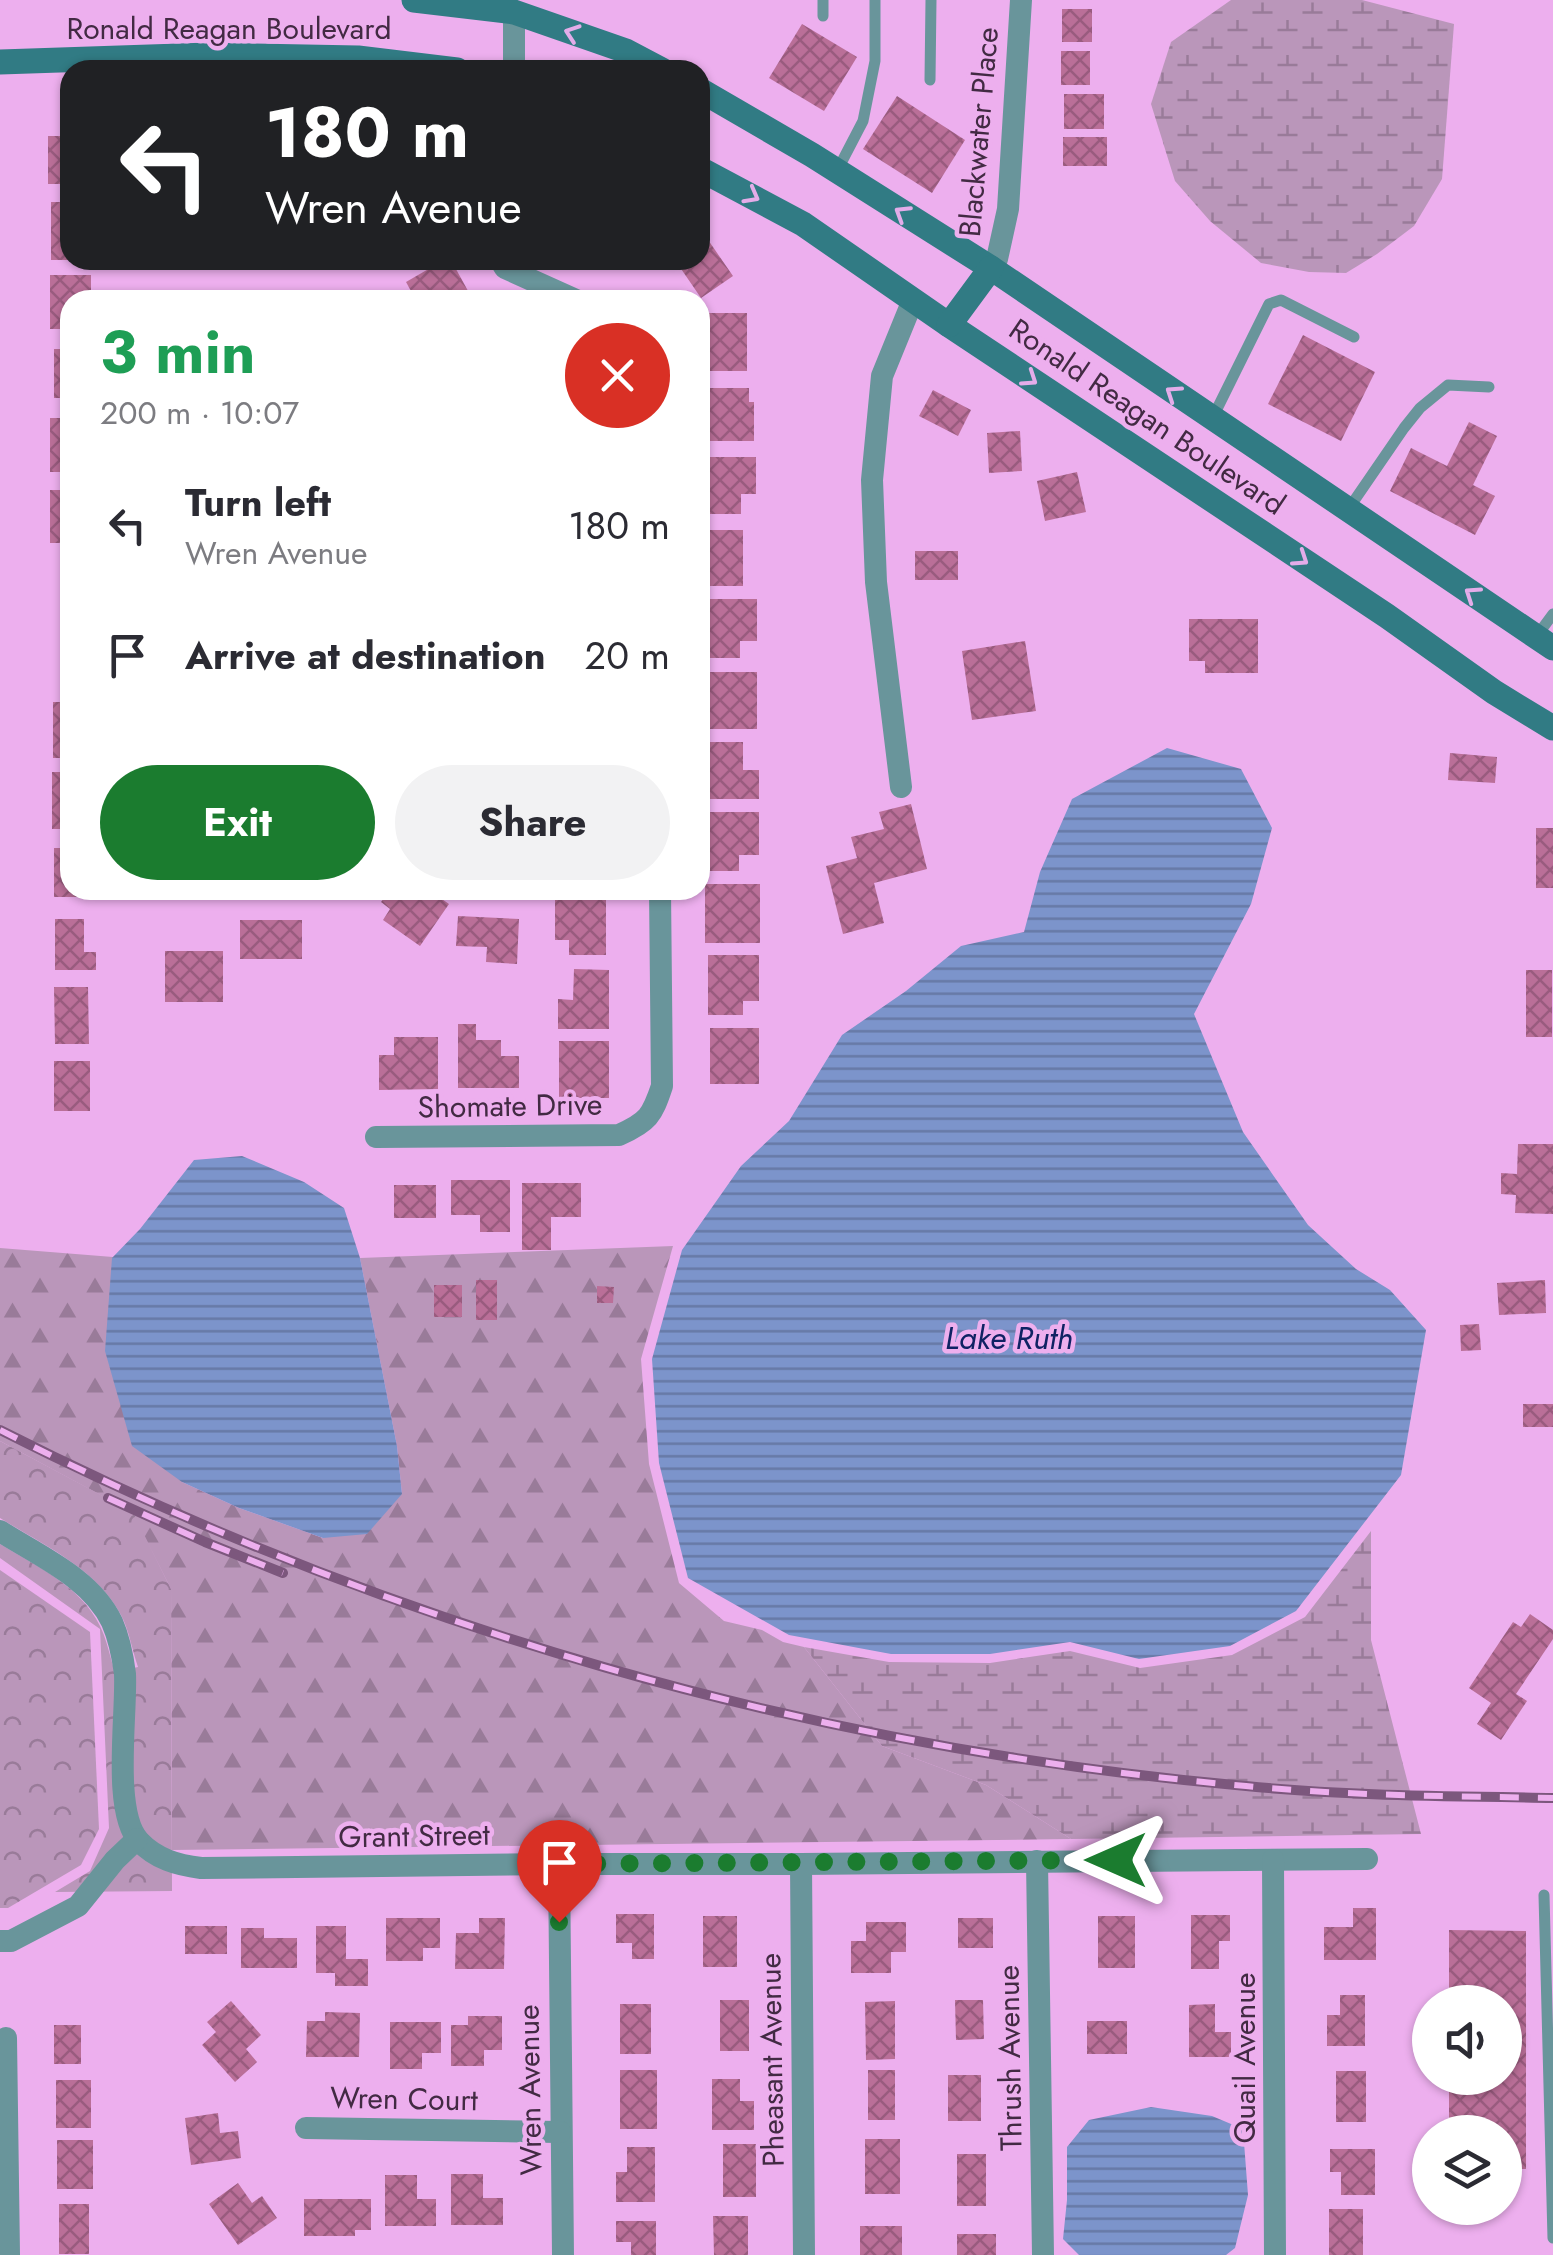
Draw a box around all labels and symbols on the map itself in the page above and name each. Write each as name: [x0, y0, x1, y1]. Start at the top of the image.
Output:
street label: Ronald Reagan Boulevard: [66, 7, 392, 50]
one-way arrow: [565, 24, 582, 44]
street label: Blackwater Place: [948, 25, 1009, 239]
one-way arrow: [741, 184, 759, 204]
one-way arrow: [895, 207, 913, 226]
street label: Ronald Reagan Boulevard: [1000, 308, 1294, 525]
one-way arrow: [1020, 366, 1038, 385]
one-way arrow: [1166, 386, 1184, 405]
one-way arrow: [1290, 546, 1308, 565]
one-way arrow: [1464, 588, 1483, 606]
street label: Shomate Drive: [417, 1082, 603, 1129]
water label: Lake Ruth: [945, 1315, 1073, 1361]
position arrow: [1064, 1808, 1168, 1912]
street label: Grant Street: [338, 1813, 491, 1858]
pin: [517, 1820, 602, 1923]
street label: Pheasant Avenue: [748, 1953, 795, 2167]
street label: Thrush Avenue: [986, 1965, 1033, 2151]
street label: Quail Avenue: [1223, 1972, 1266, 2144]
street label: Wren Avenue: [507, 2004, 552, 2176]
street label: Wren Court: [330, 2076, 479, 2121]

